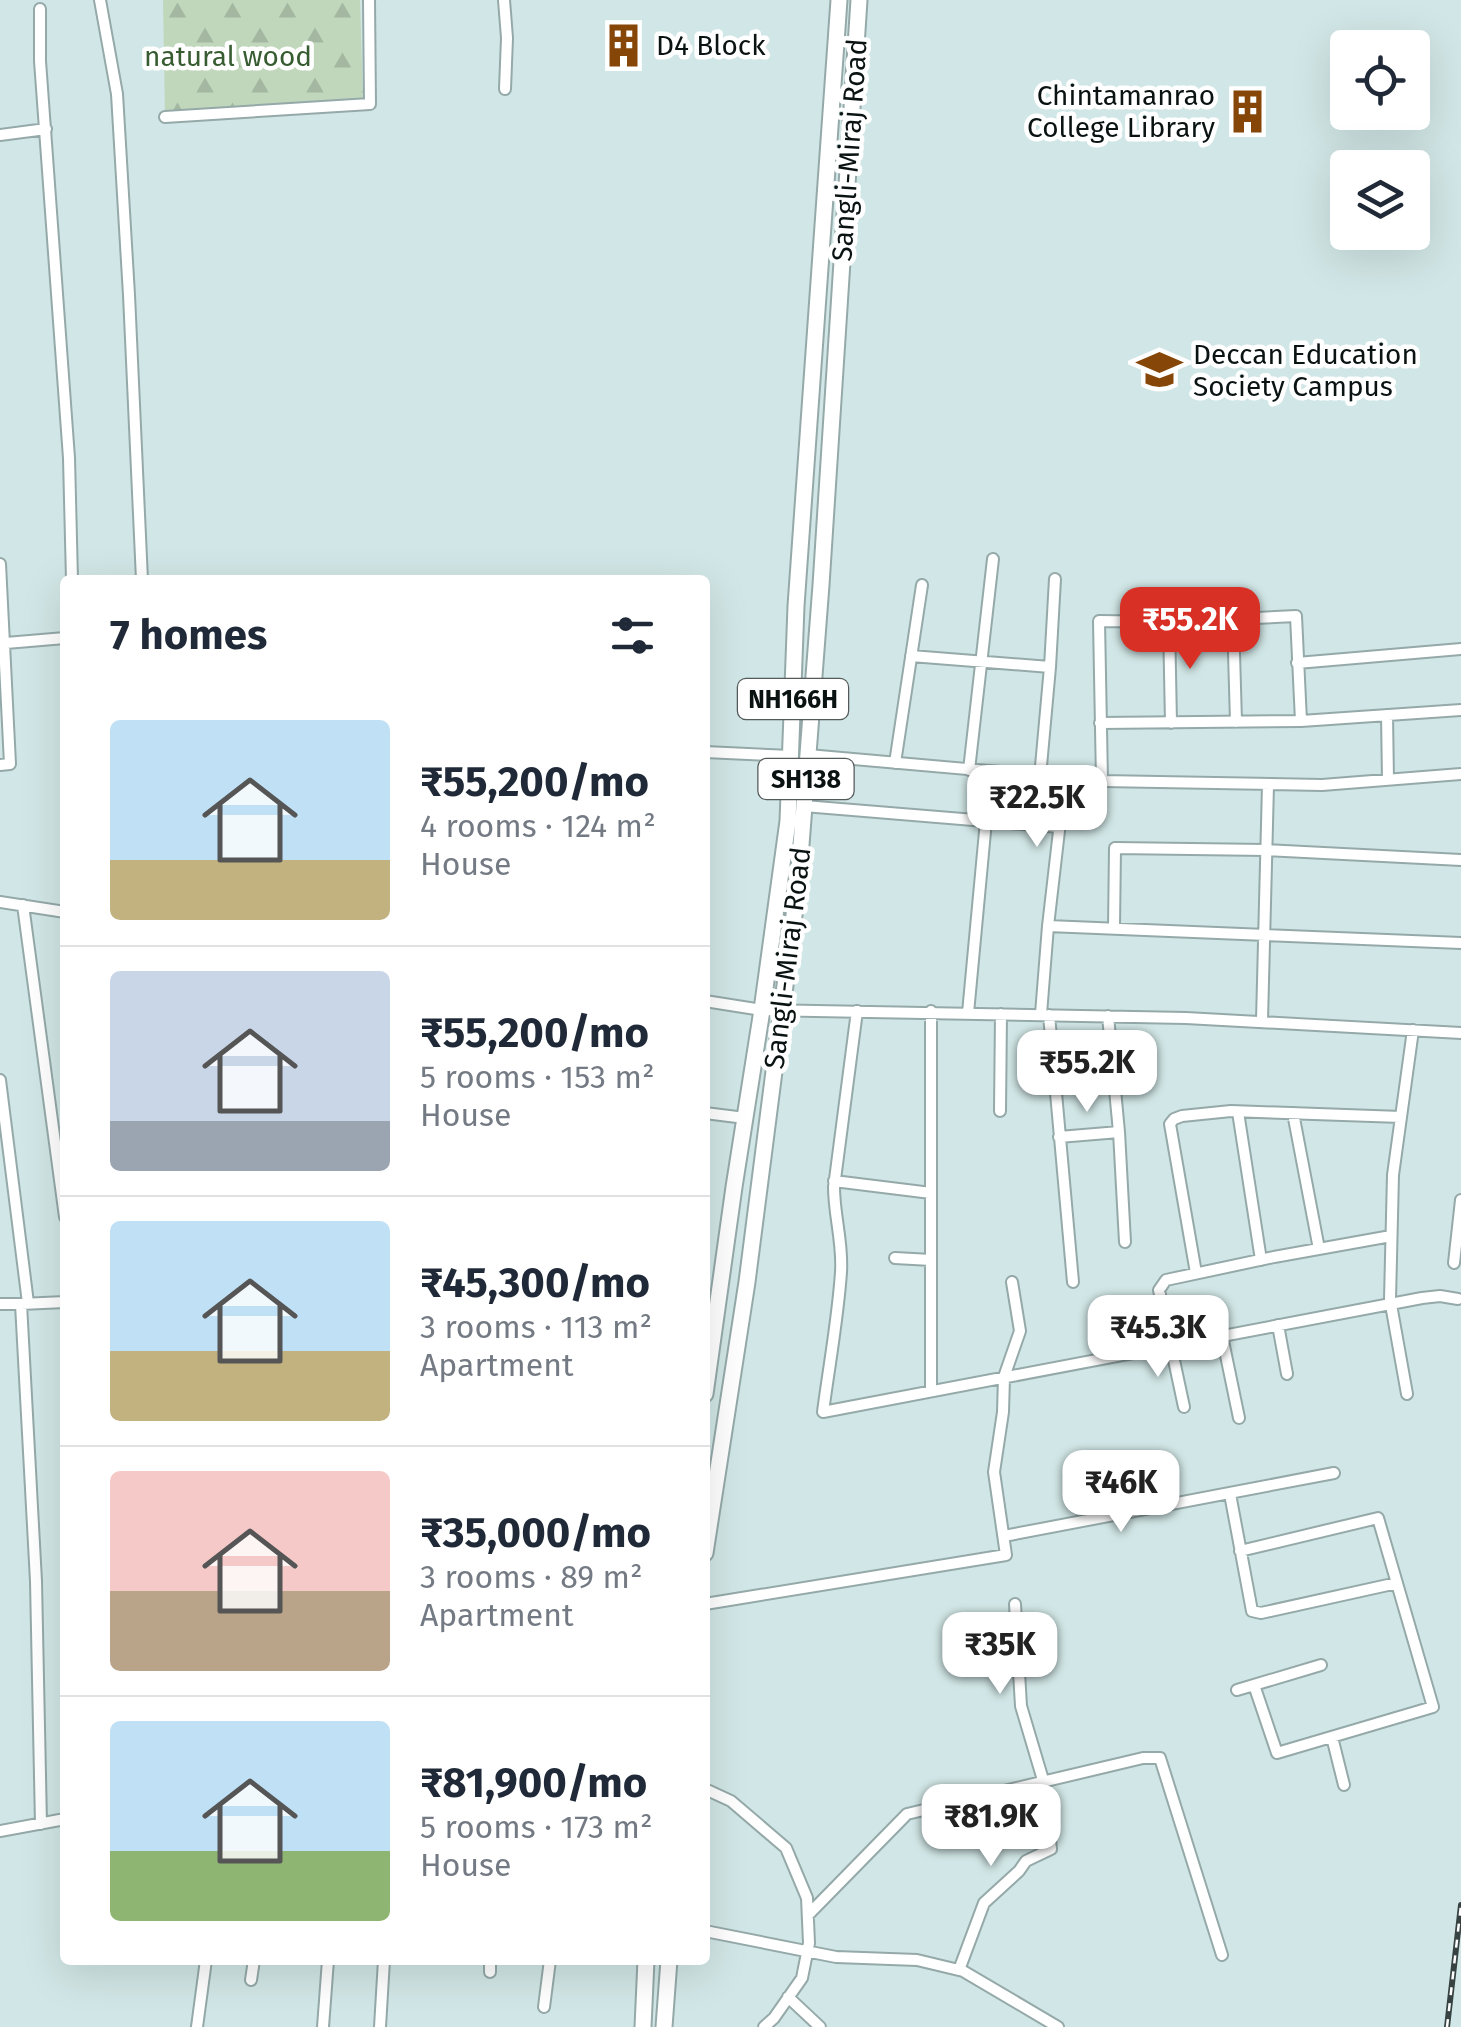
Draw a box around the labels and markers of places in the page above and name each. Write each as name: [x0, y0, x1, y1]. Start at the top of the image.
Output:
building icon: D4 Block: [599, 21, 647, 69]
place label: D4 Block: [656, 29, 766, 62]
place label: Chintamanrao College Library: [1027, 79, 1215, 144]
building icon: Chintamanrao College Library: [1224, 87, 1272, 135]
place label: Deccan Education Society Campus: [1193, 338, 1418, 403]
school or university icon: Deccan Education Society Campus: [1136, 346, 1184, 394]
pin: ₹55.2K: [1109, 587, 1271, 672]
pin: ₹22.5K: [956, 765, 1118, 850]
pin: ₹55.2K: [1006, 1030, 1168, 1115]
pin: ₹45.3K: [1077, 1295, 1239, 1380]
pin: ₹46K: [1062, 1450, 1180, 1535]
pin: ₹35K: [941, 1612, 1059, 1697]
pin: ₹81.9K: [910, 1784, 1072, 1869]

